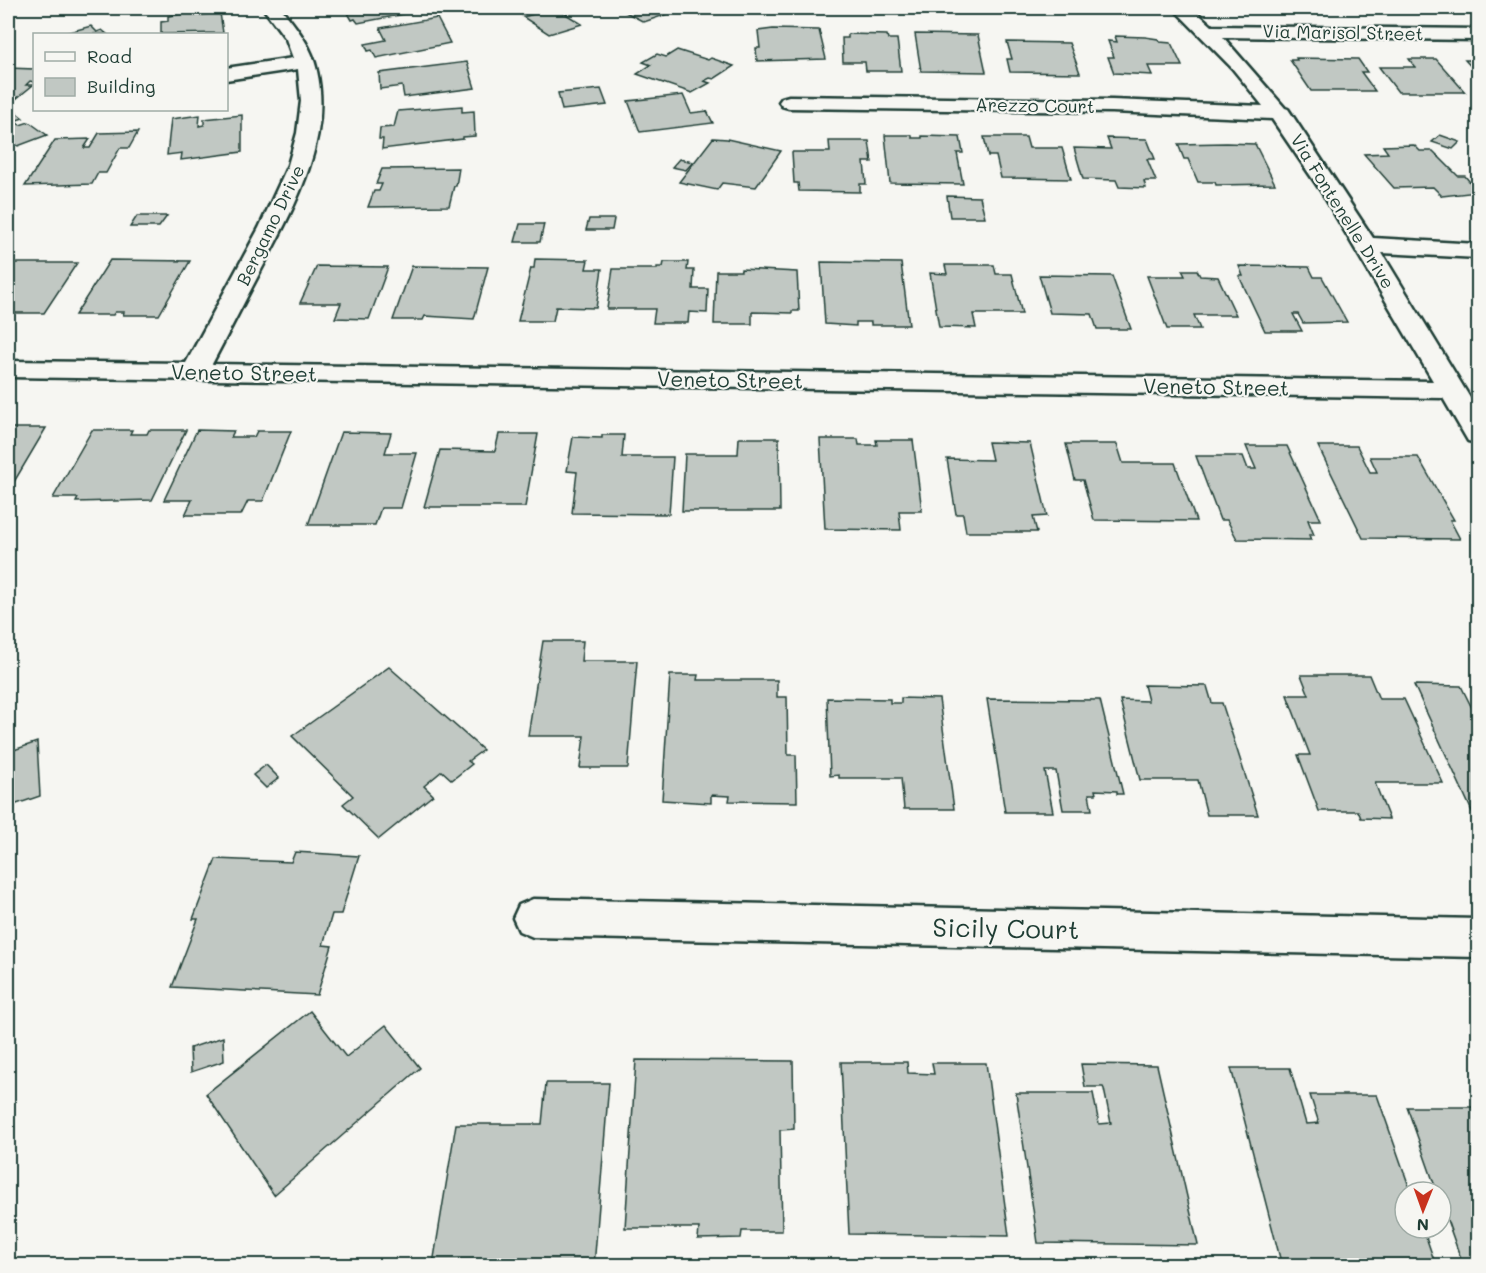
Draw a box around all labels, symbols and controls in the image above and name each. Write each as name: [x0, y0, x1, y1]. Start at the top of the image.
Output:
street label: Via Marisol Street: [1262, 19, 1424, 45]
legend: [33, 33, 228, 111]
text: Road: [87, 44, 132, 68]
text: Building: [87, 74, 155, 98]
street label: Arezzo Court: [975, 92, 1095, 118]
street label: Via Fontenelle Drive: [1286, 129, 1400, 293]
street label: Bergamo Drive: [230, 161, 310, 289]
street label: Veneto Street: [171, 357, 317, 387]
street label: Veneto Street: [657, 364, 803, 394]
street label: Veneto Street: [1143, 371, 1289, 401]
street label: Sicily Court: [932, 910, 1080, 946]
north arrow: [1393, 1180, 1453, 1240]
text: N: [1416, 1215, 1429, 1236]

